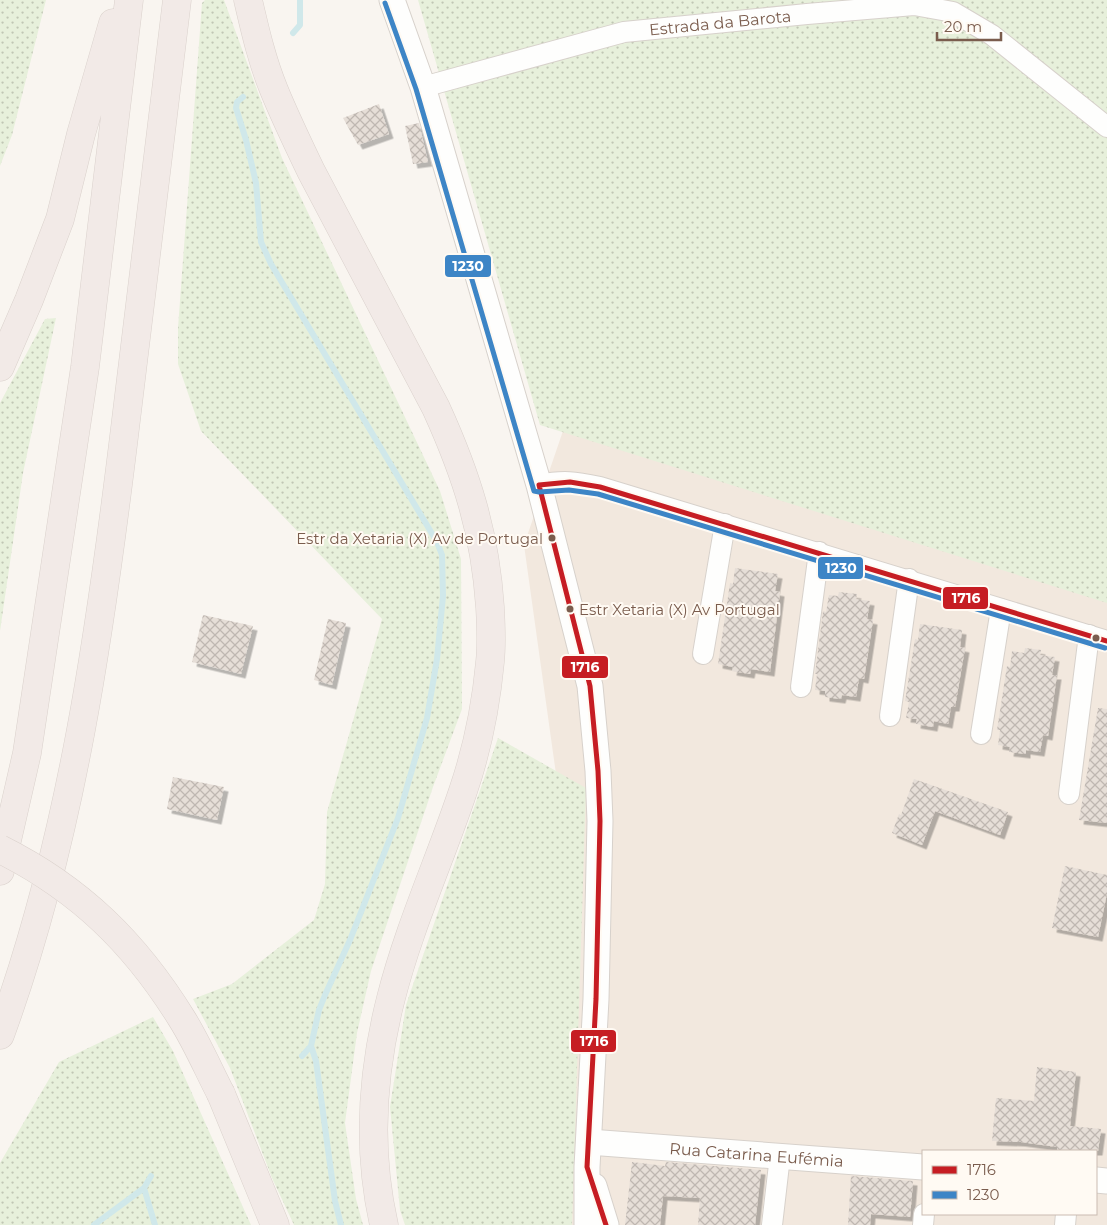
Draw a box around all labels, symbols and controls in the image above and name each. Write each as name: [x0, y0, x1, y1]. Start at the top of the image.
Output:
street label: Estrada da Barota: [648, 6, 792, 39]
scale bar: [937, 10, 1001, 42]
text: 20 m: [944, 17, 982, 36]
line badge: 1230: [444, 254, 492, 278]
text: 1230: [452, 257, 484, 275]
place label: Estr da Xetaria (X) Av de Portugal: [296, 529, 543, 548]
marker: Estr da Xetaria (X) Av de Portugal: [547, 533, 557, 543]
line badge: 1230: [817, 556, 864, 580]
text: 1230: [825, 559, 857, 577]
line badge: 1716: [942, 586, 989, 610]
text: 1716: [952, 589, 980, 607]
place label: Estr Xetaria (X) Av Portugal: [579, 600, 780, 619]
marker: Estr Xetaria (X) Av Portugal: [565, 604, 575, 614]
unlabelled marker: [1091, 633, 1101, 643]
line badge: 1716: [561, 655, 609, 679]
text: 1716: [571, 658, 599, 676]
line badge: 1716: [570, 1029, 617, 1053]
text: 1716: [580, 1032, 608, 1050]
street label: Rua Catarina Eufémia: [669, 1139, 844, 1171]
legend: [922, 1150, 1097, 1215]
text: 1716: [967, 1160, 996, 1179]
text: 1230: [967, 1185, 999, 1204]

